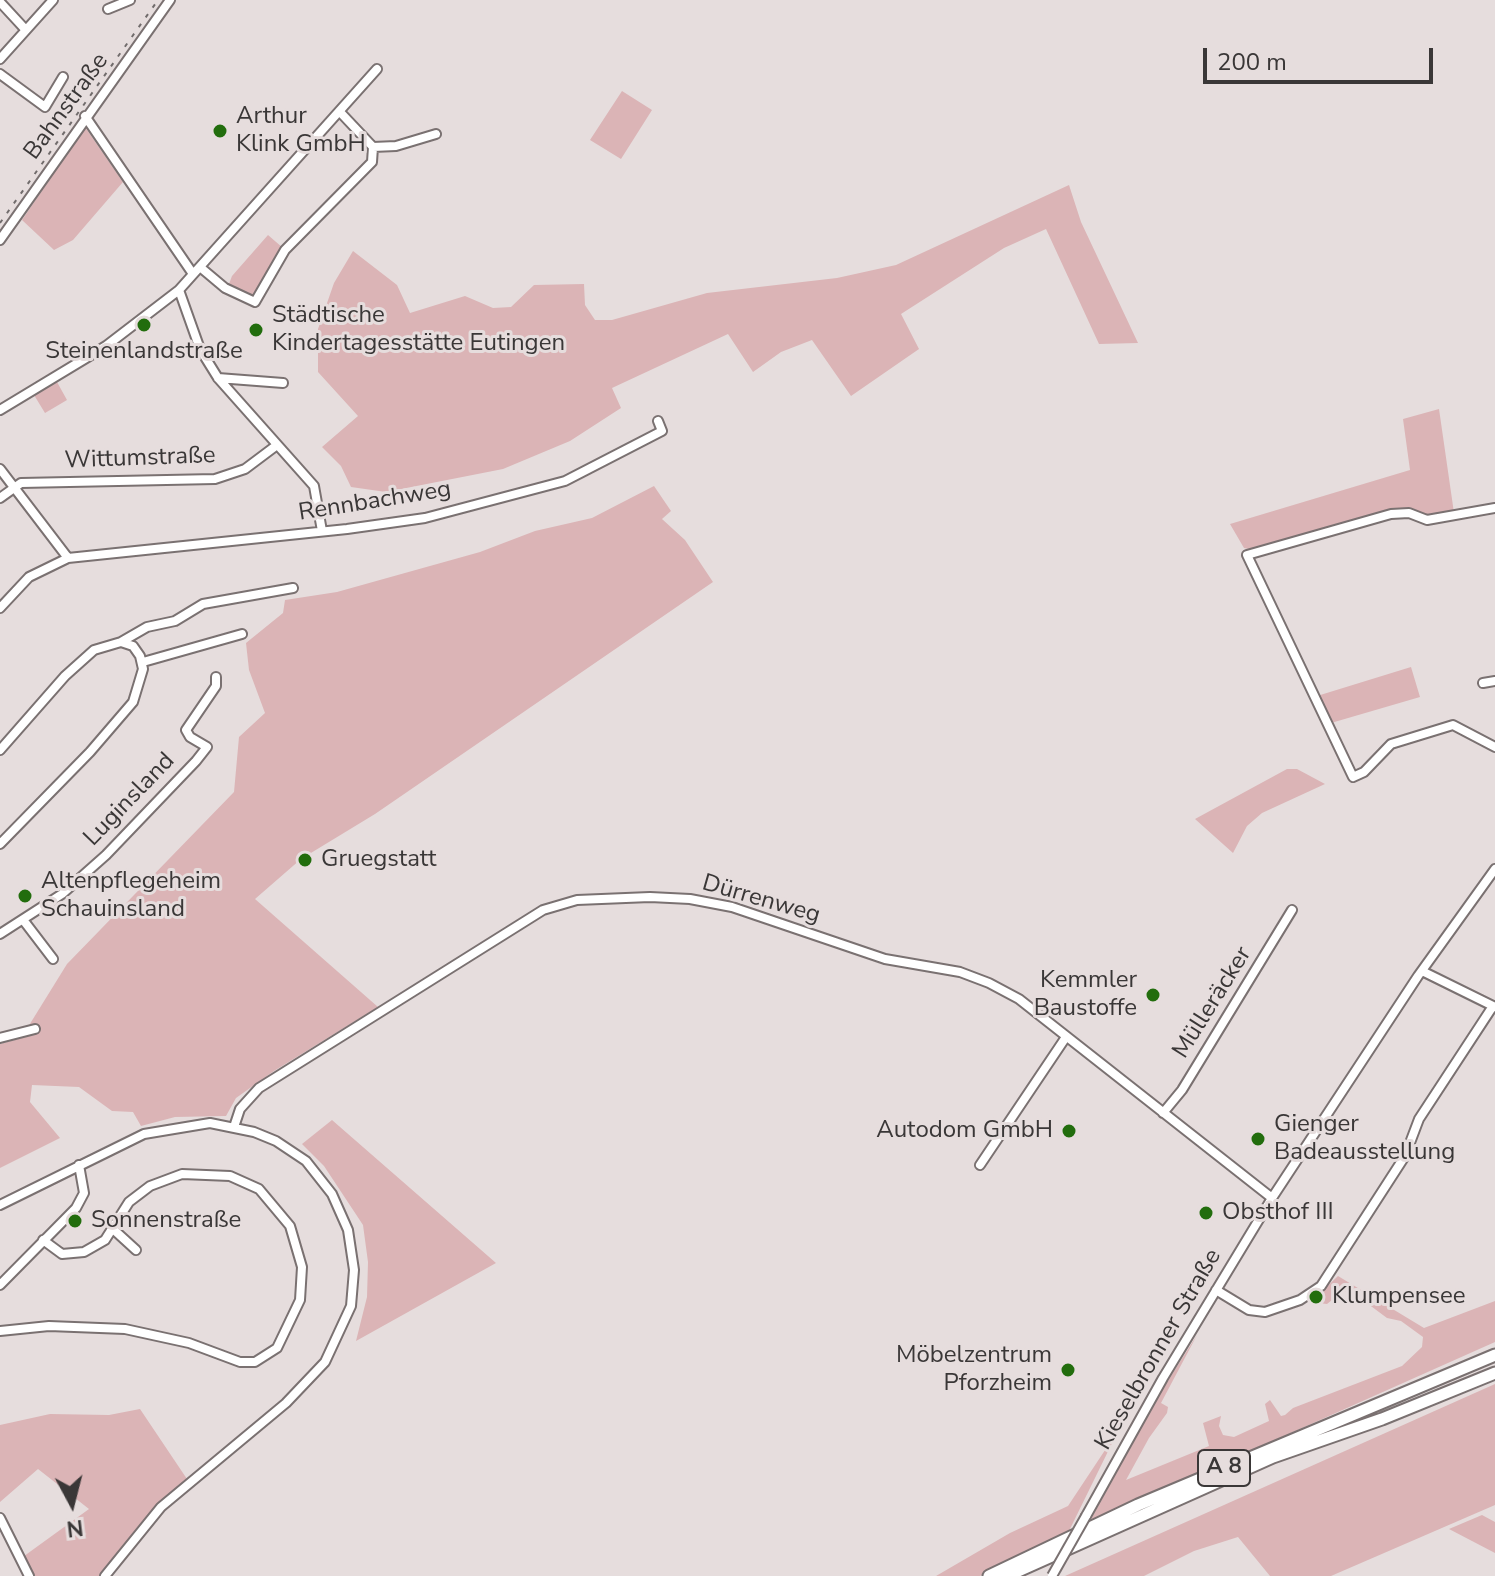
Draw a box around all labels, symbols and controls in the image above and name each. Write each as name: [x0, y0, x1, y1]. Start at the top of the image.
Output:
scale bar: [1207, 32, 1437, 82]
text: 200 m: [1217, 46, 1287, 78]
street label: Bahnstraße: [19, 48, 115, 166]
place label: Arthur Klink GmbH: [236, 103, 366, 159]
marker: Arthur Klink GmbH: [211, 122, 229, 140]
place label: Städtische Kindertagesstätte Eutingen: [272, 302, 565, 358]
marker: Steinenlandstraße: [135, 316, 153, 334]
marker: Städtische Kindertagesstätte Eutingen: [247, 321, 265, 339]
place label: Steinenlandstraße: [45, 338, 243, 366]
street label: Wittumstraße: [64, 442, 216, 476]
street label: Rennbachweg: [297, 476, 453, 528]
street label: Luginsland: [78, 747, 182, 853]
place label: Gruegstatt: [321, 846, 436, 874]
marker: Gruegstatt: [296, 851, 314, 869]
place label: Altenpflegeheim Schauinsland: [41, 868, 221, 924]
street label: Dürrenweg: [699, 869, 823, 931]
marker: Altenpflegeheim Schauinsland: [16, 887, 34, 905]
street label: Mülleräcker: [1167, 942, 1259, 1064]
place label: Kemmler Baustoffe: [1034, 967, 1137, 1023]
marker: Kemmler Baustoffe: [1144, 986, 1162, 1004]
place label: Gienger Badeausstellung: [1274, 1111, 1455, 1167]
place label: Autodom GmbH: [876, 1117, 1053, 1145]
marker: Autodom GmbH: [1060, 1122, 1078, 1140]
marker: Gienger Badeausstellung: [1249, 1130, 1267, 1148]
place label: Obsthof III: [1222, 1199, 1334, 1227]
marker: Obsthof III: [1197, 1204, 1215, 1222]
place label: Sonnenstraße: [91, 1207, 241, 1235]
marker: Sonnenstraße: [66, 1212, 84, 1230]
street label: Kieselbronner Straße: [1090, 1244, 1228, 1456]
place label: Klumpensee: [1332, 1283, 1466, 1311]
marker: Klumpensee: [1307, 1288, 1325, 1306]
place label: Möbelzentrum Pforzheim: [896, 1342, 1052, 1398]
marker: Möbelzentrum Pforzheim: [1059, 1361, 1077, 1379]
road number: A 8: [1198, 1450, 1250, 1486]
north arrow: [32, 1464, 112, 1544]
text: N: [65, 1512, 85, 1544]

